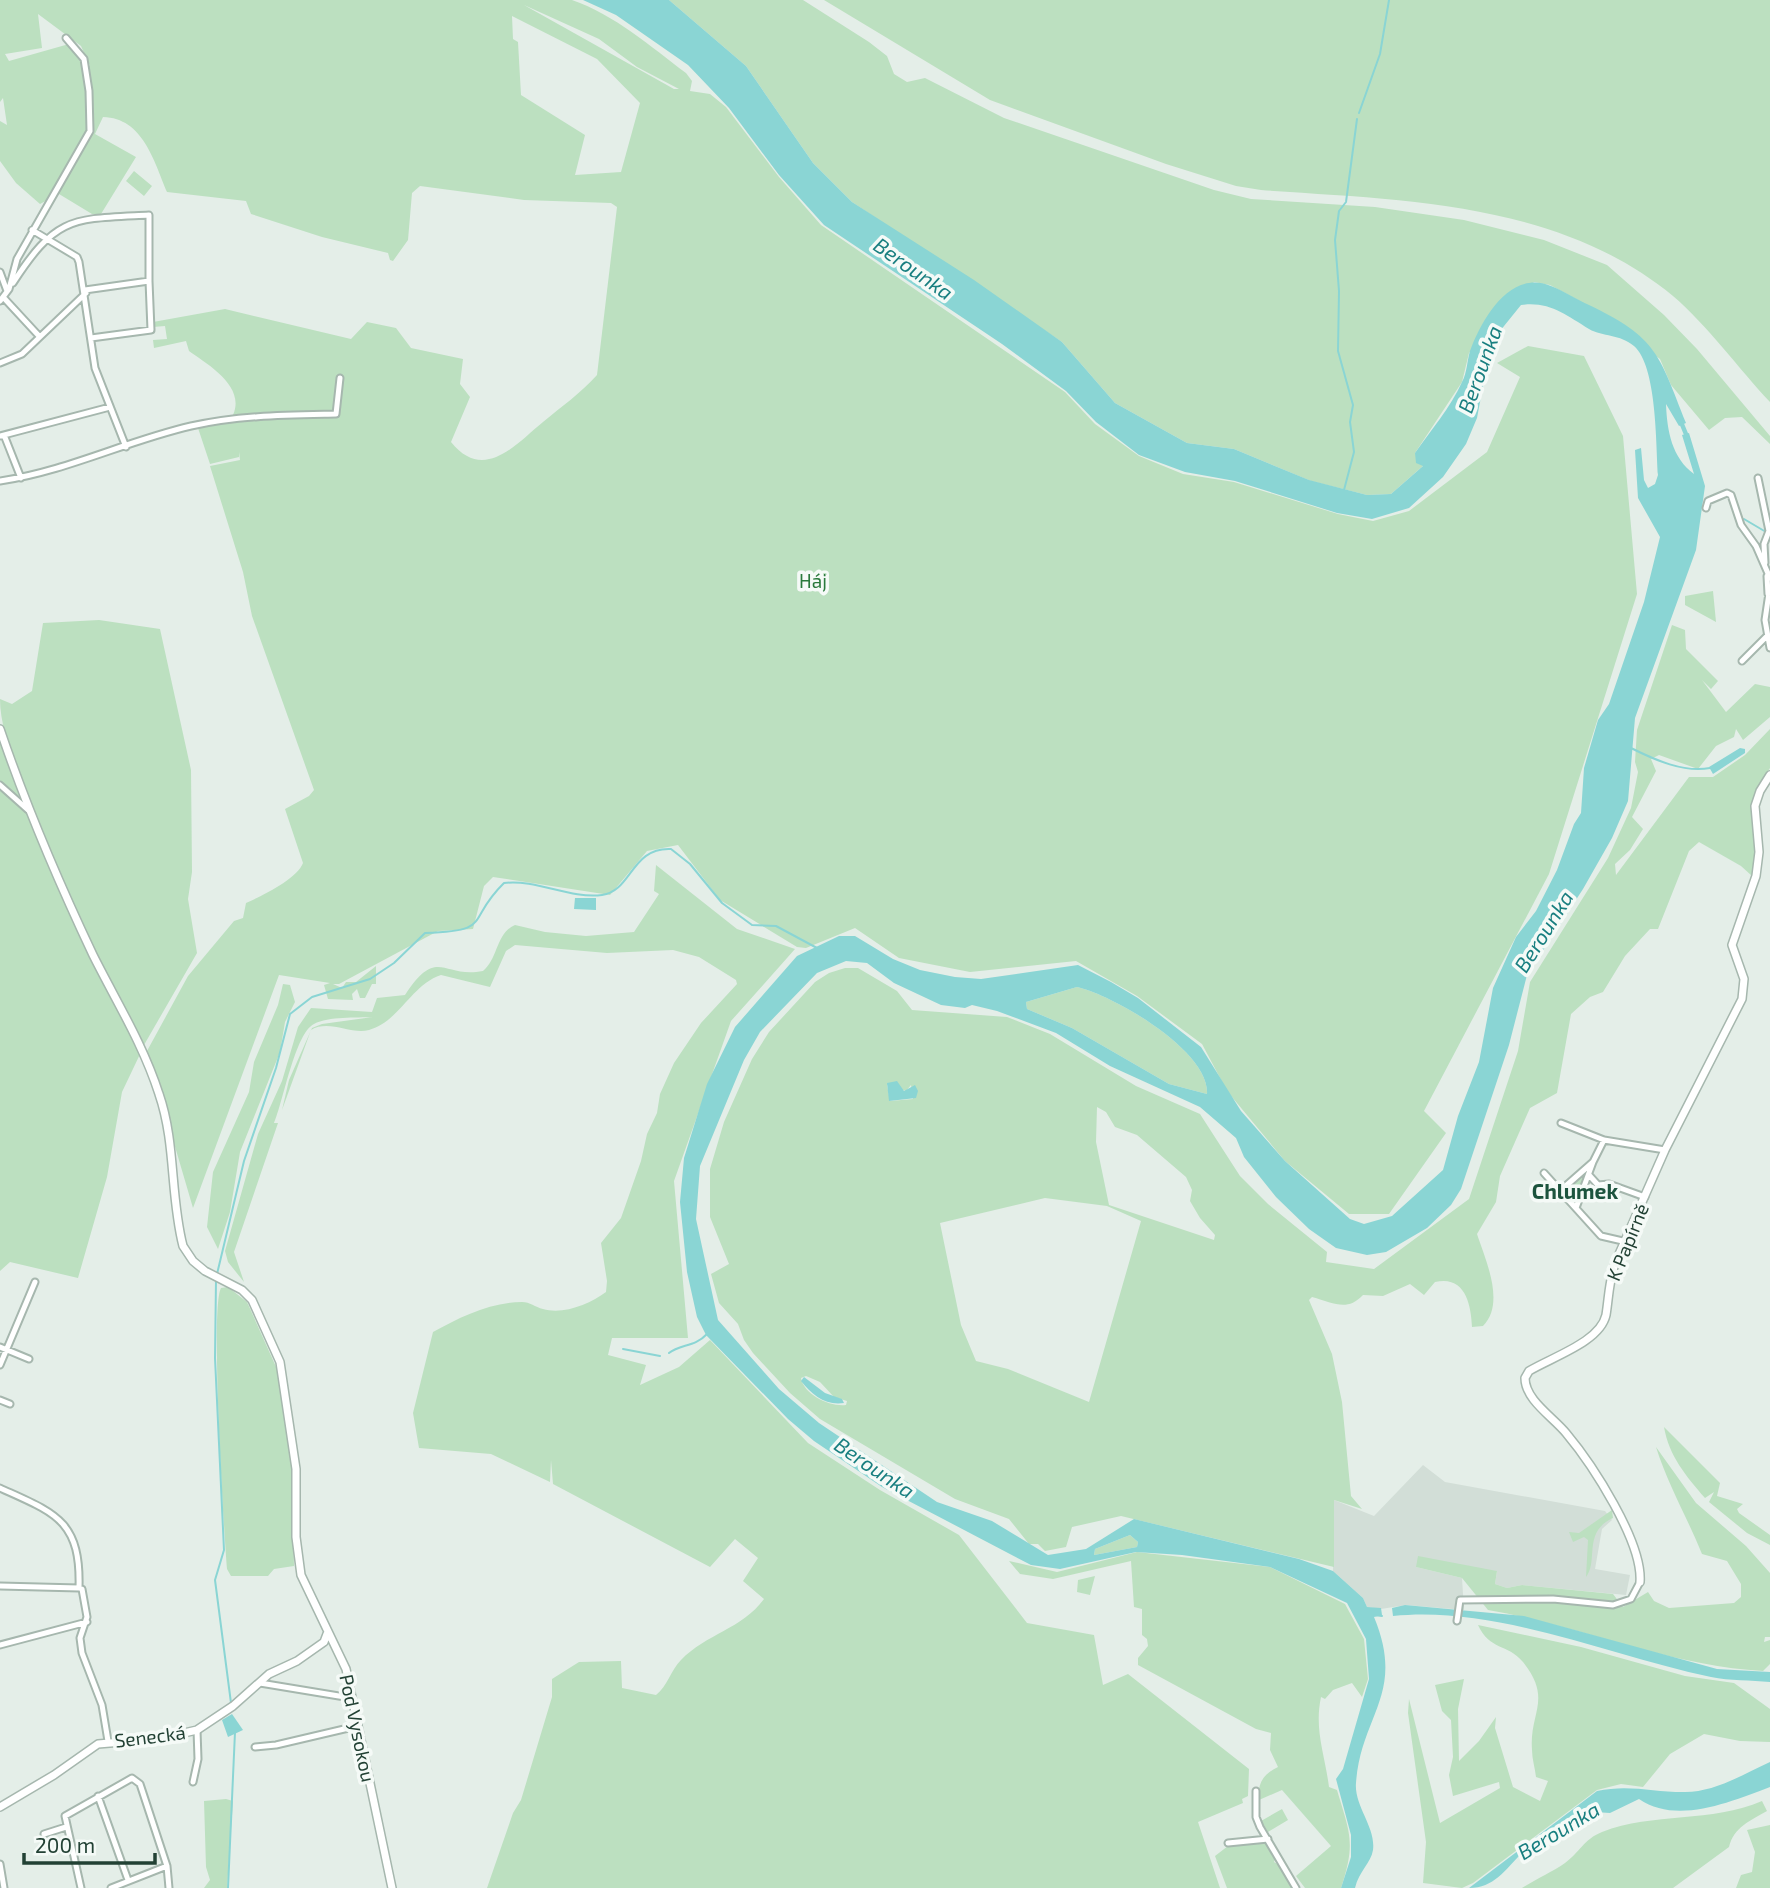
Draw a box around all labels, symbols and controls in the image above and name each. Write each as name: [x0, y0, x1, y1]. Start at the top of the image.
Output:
water label: Berounka: [869, 232, 959, 304]
water label: Berounka: [1452, 322, 1506, 416]
park label: Háj: [799, 569, 827, 592]
water label: Berounka: [1508, 886, 1578, 976]
district label: Chlumek: [1532, 1178, 1618, 1203]
street label: K Papírně: [1601, 1200, 1653, 1284]
water label: Berounka: [830, 1431, 920, 1503]
street label: Pod Vysokou: [335, 1672, 381, 1784]
street label: Senecká: [113, 1720, 187, 1752]
water label: Berounka: [1512, 1796, 1604, 1864]
scale bar: [24, 1822, 156, 1866]
text: 200 m: [35, 1832, 95, 1857]

